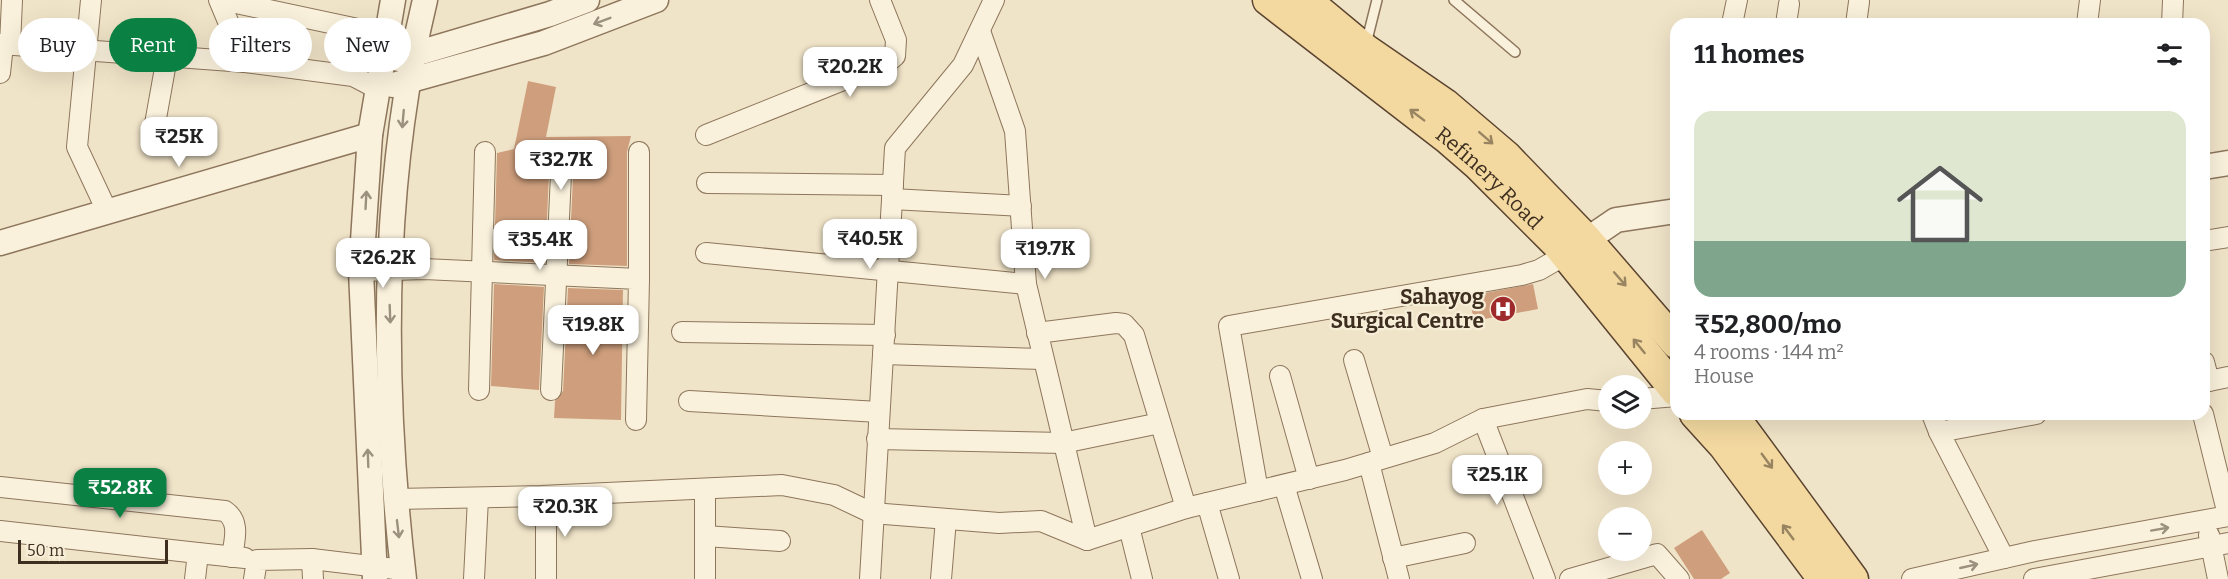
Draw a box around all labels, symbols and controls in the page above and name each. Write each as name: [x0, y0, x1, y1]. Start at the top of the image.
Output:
one-way arrow: [593, 16, 611, 27]
chip: Buy: [18, 18, 97, 72]
chip: Rent: [109, 18, 197, 72]
chip: Filters: [209, 18, 312, 72]
chip: New: [324, 18, 411, 72]
icon: filters: [2153, 38, 2186, 71]
text: 11 homes: [1694, 39, 1805, 70]
pin: ₹20.2K: [801, 47, 899, 98]
text: ₹20.2K: [817, 54, 883, 78]
one-way arrow: [397, 109, 408, 129]
one-way arrow: [1409, 109, 1425, 122]
pin: ₹25K: [143, 117, 215, 168]
street label: Refinery Road: [1430, 121, 1548, 235]
text: ₹25K: [154, 124, 204, 148]
one-way arrow: [1478, 131, 1493, 145]
pin: ₹32.7K: [512, 140, 610, 191]
text: ₹32.7K: [529, 147, 593, 171]
icon: home: [1886, 150, 1994, 258]
one-way arrow: [361, 191, 372, 211]
pin: ₹40.5K: [821, 219, 919, 270]
pin: ₹35.4K: [491, 220, 589, 271]
text: ₹40.5K: [837, 226, 903, 250]
text: ₹35.4K: [507, 227, 573, 251]
pin: ₹19.7K: [996, 229, 1094, 280]
text: ₹19.7K: [1015, 236, 1075, 260]
pin: ₹26.2K: [334, 238, 432, 289]
text: ₹26.2K: [350, 245, 416, 269]
one-way arrow: [1613, 271, 1627, 286]
place label: Sahayog Surgical Centre: [1330, 284, 1484, 334]
hospital icon: Sahayog Surgical Centre: [1488, 294, 1518, 324]
one-way arrow: [384, 303, 395, 323]
pin: ₹19.8K: [544, 305, 642, 356]
text: ₹52,800/mo: [1694, 309, 1842, 340]
text: ₹19.8K: [562, 312, 624, 336]
one-way arrow: [1632, 338, 1645, 354]
text: 4 rooms · 144 m²: [1694, 340, 1844, 364]
text: House: [1694, 364, 1754, 388]
map controls: [1598, 375, 1652, 561]
button: layers: [1598, 375, 1652, 429]
button: +: [1598, 441, 1652, 495]
one-way arrow: [362, 448, 374, 468]
one-way arrow: [1761, 453, 1773, 469]
pin: ₹25.1K: [1448, 455, 1546, 506]
text: ₹25.1K: [1466, 462, 1528, 486]
pin: ₹52.8K: [71, 468, 169, 519]
text: ₹52.8K: [87, 475, 153, 499]
pin: ₹20.3K: [516, 487, 614, 538]
text: ₹20.3K: [532, 494, 598, 518]
button: −: [1598, 507, 1652, 561]
one-way arrow: [393, 519, 404, 539]
one-way arrow: [1781, 524, 1794, 540]
one-way arrow: [2150, 524, 2169, 535]
scale bar: [18, 537, 168, 564]
text: 50 m: [27, 541, 64, 560]
one-way arrow: [1959, 559, 1978, 571]

